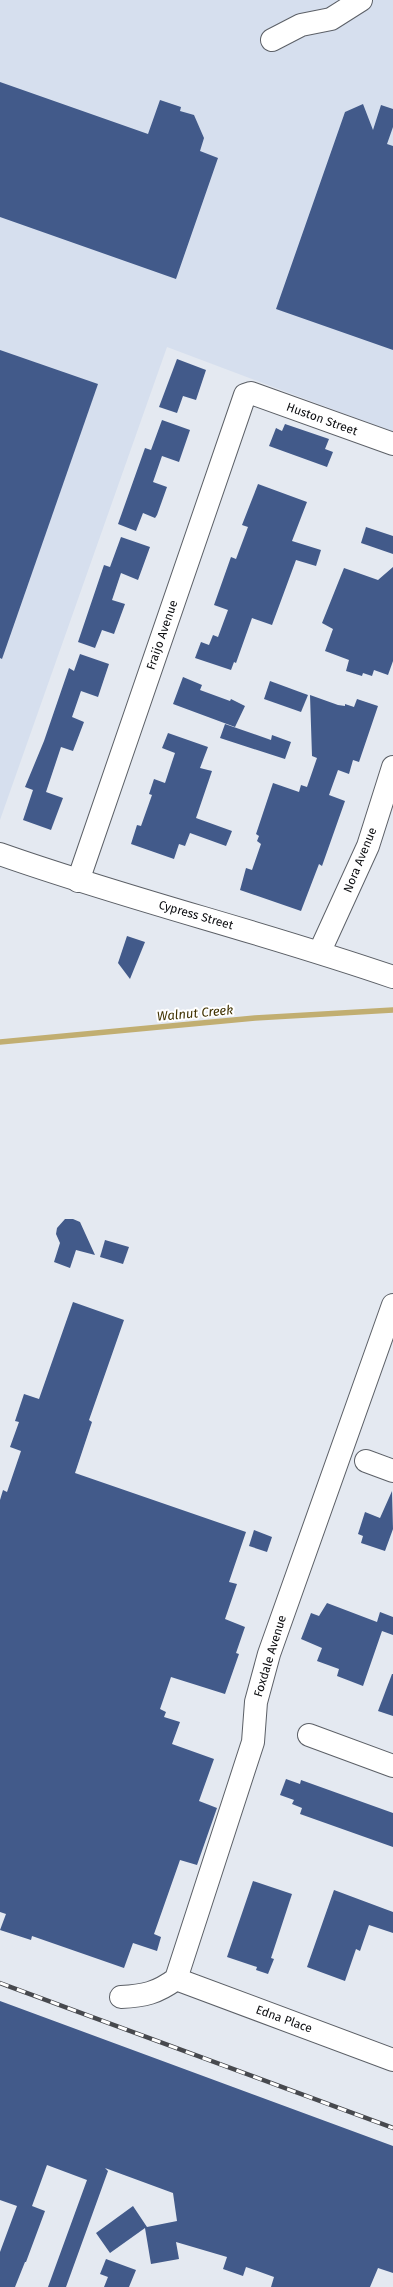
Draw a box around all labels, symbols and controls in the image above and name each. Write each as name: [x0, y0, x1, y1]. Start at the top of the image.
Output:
street label: Huston Street: [285, 400, 360, 439]
street label: Fraijo Avenue: [144, 598, 180, 672]
street label: Nora Avenue: [341, 825, 379, 895]
street label: Cypress Street: [157, 898, 235, 932]
water label: Walnut Creek: [156, 1002, 234, 1024]
street label: Foxdale Avenue: [251, 1613, 289, 1699]
street label: Edna Place: [254, 2002, 314, 2036]

